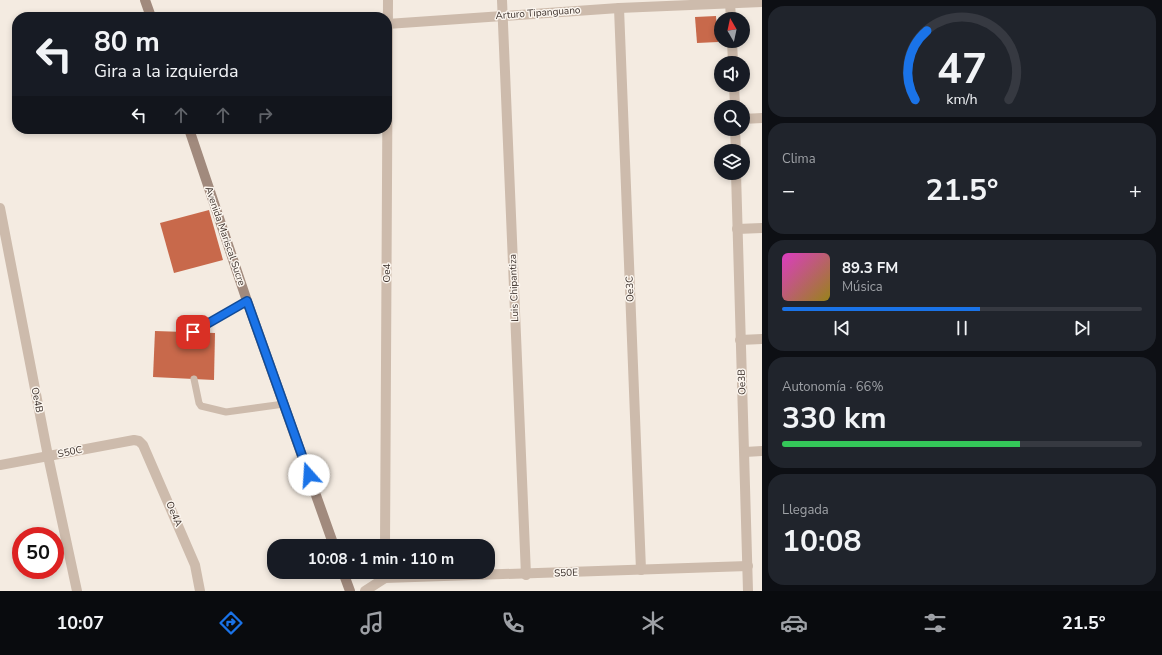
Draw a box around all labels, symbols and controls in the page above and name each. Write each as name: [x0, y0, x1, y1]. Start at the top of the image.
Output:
street label: Arturo Tipanguano: [495, 3, 581, 23]
north arrow: [714, 12, 750, 48]
map controls: [714, 12, 750, 180]
text: 80 m: [94, 23, 160, 61]
icon: left: [28, 28, 80, 80]
text: 47: [937, 40, 987, 97]
button: sound: [714, 56, 750, 92]
text: Gira a la izquierda: [94, 59, 238, 83]
text: km/h: [946, 89, 978, 108]
button: search: [714, 100, 750, 136]
icon: left: [128, 104, 150, 126]
icon: ahead: [170, 104, 192, 126]
icon: ahead: [212, 104, 234, 126]
icon: right: [254, 104, 276, 126]
button: layers: [714, 144, 750, 180]
text: Clima: [782, 150, 816, 168]
text: 21.5°: [926, 170, 998, 211]
text: −: [782, 176, 795, 206]
text: +: [1129, 176, 1142, 206]
street label: Avenida Mariscal Sucre: [201, 184, 249, 288]
street label: Luis Chipantiza: [506, 254, 522, 322]
text: 89.3 FM: [842, 258, 898, 278]
street label: Oe4: [380, 264, 394, 283]
street label: Oe3C: [623, 276, 637, 302]
text: Música: [842, 278, 883, 296]
pin: [176, 315, 210, 349]
icon: previous: [831, 317, 853, 339]
icon: pause: [951, 317, 973, 339]
icon: next: [1071, 317, 1093, 339]
icon: arrive: [182, 321, 204, 343]
street label: Oe3B: [735, 369, 749, 395]
text: Autonomía · 66%: [782, 378, 883, 396]
street label: Oe4B: [28, 386, 46, 414]
text: 330 km: [782, 398, 887, 439]
street label: S50C: [56, 443, 84, 461]
position arrow: [288, 454, 330, 496]
street label: Oe4A: [162, 499, 186, 529]
text: Llegada: [782, 501, 829, 519]
text: 10:08: [782, 521, 861, 562]
speed limit sign: 50: [12, 527, 64, 579]
text: 10:08 · 1 min · 110 m: [308, 549, 454, 569]
street label: S50E: [554, 566, 578, 580]
icon: directions: [217, 609, 245, 637]
icon: music: [358, 609, 386, 637]
icon: phone: [499, 609, 527, 637]
icon: climate: [639, 609, 667, 637]
icon: car: [780, 609, 808, 637]
icon: filters: [921, 609, 949, 637]
text: 10:07: [56, 611, 104, 635]
text: 21.5°: [1062, 611, 1106, 635]

